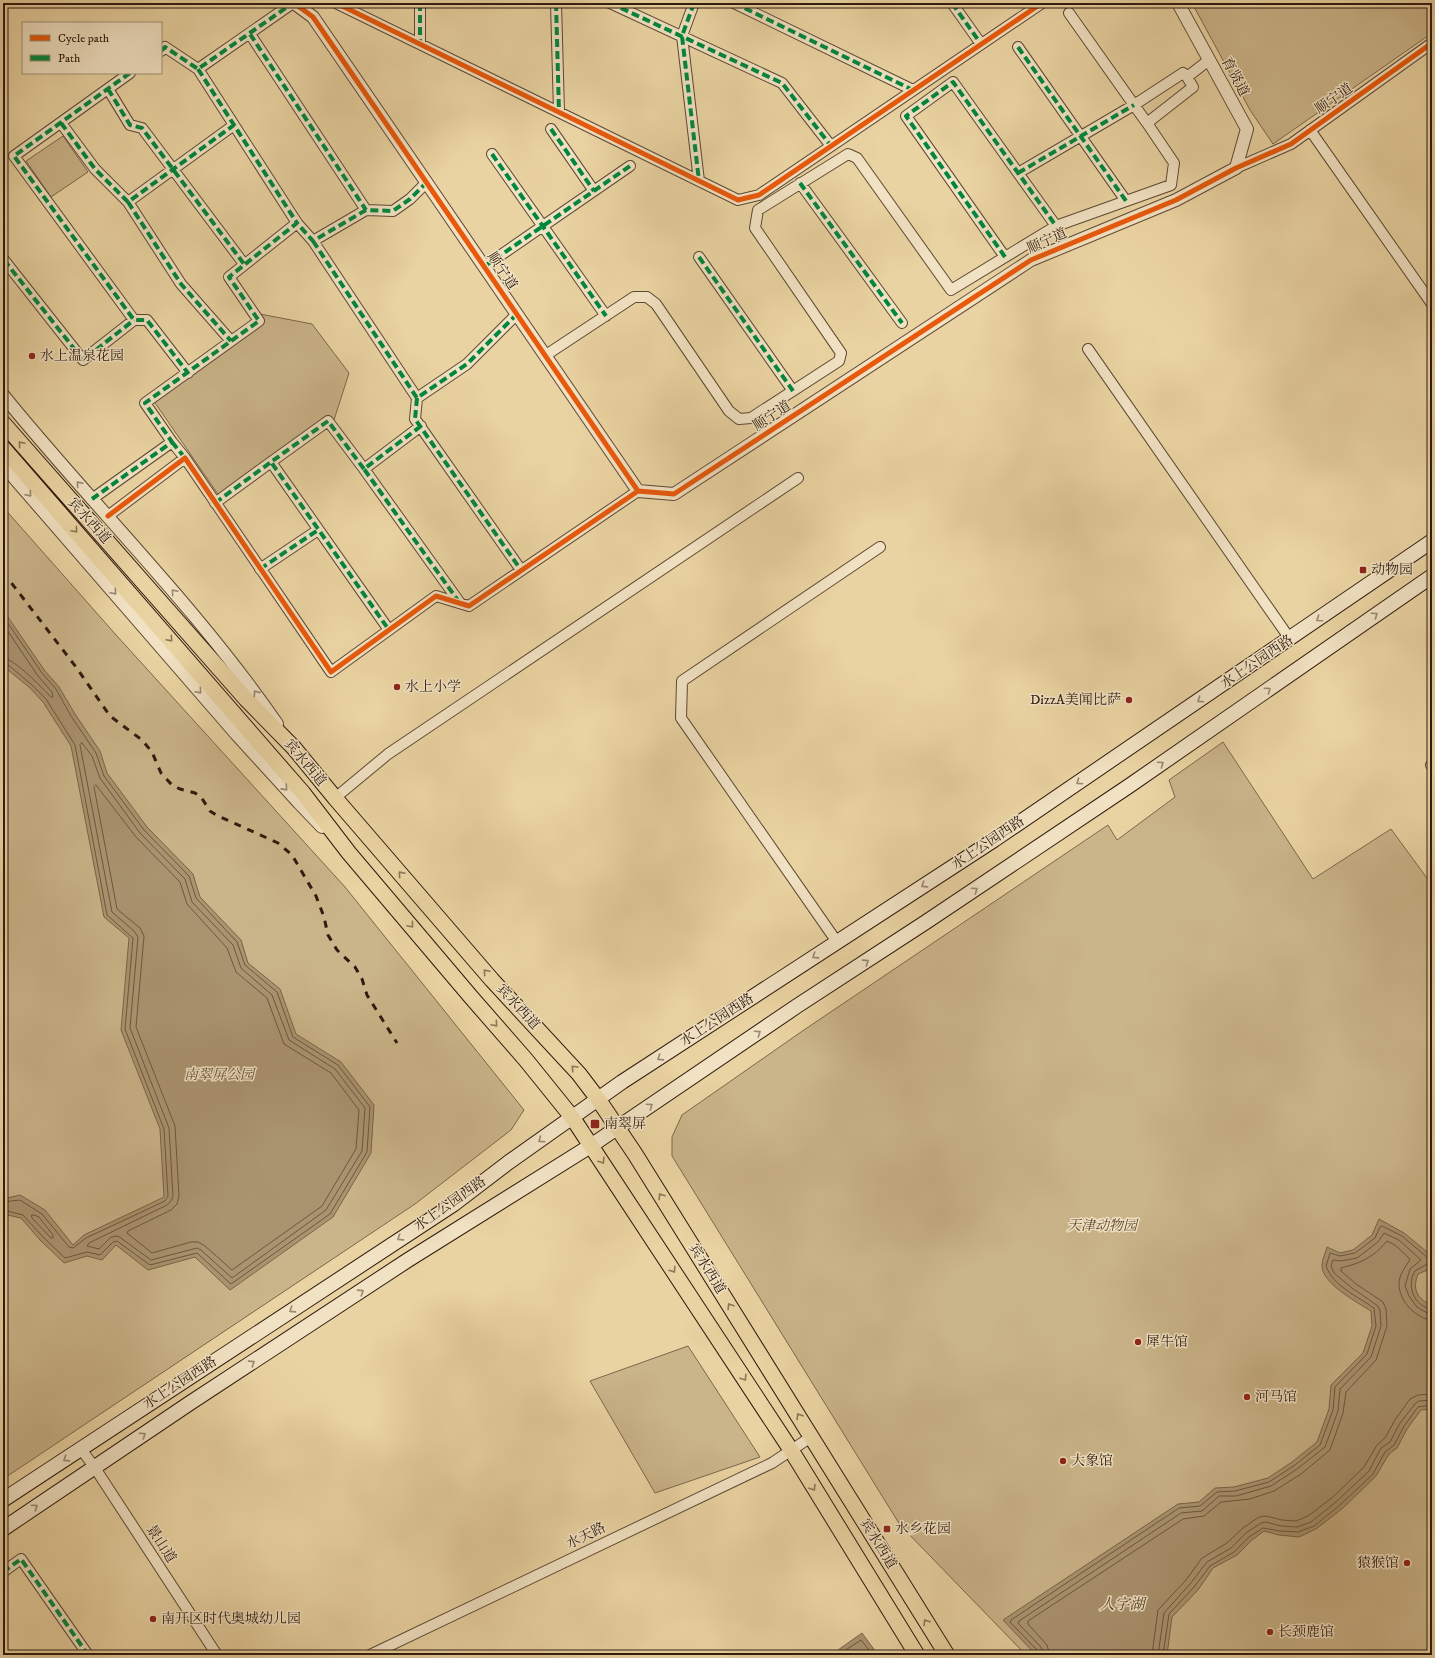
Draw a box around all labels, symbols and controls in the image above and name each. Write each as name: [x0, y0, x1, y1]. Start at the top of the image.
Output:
legend: [22, 22, 162, 74]
text: Cycle path: [58, 31, 110, 46]
text: Path: [58, 51, 81, 66]
street label: 育贤道: [1217, 54, 1253, 100]
street label: 顺宁道: [1312, 80, 1356, 118]
street label: 顺宁道: [1024, 224, 1070, 258]
street label: 顺宁道: [483, 249, 521, 293]
place label: 水上温泉花园: [40, 347, 124, 365]
marker: 水上温泉花园: [27, 351, 37, 361]
street label: 顺宁道: [749, 397, 795, 435]
one-way arrow: [19, 441, 26, 449]
one-way arrow: [77, 481, 84, 488]
one-way arrow: [24, 489, 31, 497]
street label: 宾水西道: [64, 494, 114, 548]
one-way arrow: [70, 525, 78, 533]
place label: 动物园: [1371, 561, 1413, 579]
marker: 动物园: [1358, 565, 1368, 575]
one-way arrow: [109, 588, 116, 595]
one-way arrow: [171, 589, 178, 597]
one-way arrow: [1371, 612, 1378, 620]
one-way arrow: [1316, 614, 1323, 622]
street label: 水上公园西路: [1217, 631, 1297, 693]
one-way arrow: [165, 634, 172, 641]
place label: 水上小学: [405, 678, 461, 696]
marker: 水上小学: [392, 682, 402, 692]
one-way arrow: [194, 686, 201, 694]
one-way arrow: [1264, 687, 1271, 695]
one-way arrow: [253, 690, 261, 697]
place label: DizzA美闻比萨: [1030, 691, 1121, 709]
marker: DizzA美闻比萨: [1124, 695, 1134, 705]
one-way arrow: [1197, 695, 1204, 703]
street label: 宾水西道: [280, 736, 330, 790]
one-way arrow: [1157, 762, 1164, 769]
one-way arrow: [1076, 777, 1083, 785]
one-way arrow: [280, 783, 287, 791]
street label: 水上公园西路: [948, 812, 1028, 874]
one-way arrow: [398, 871, 405, 879]
one-way arrow: [921, 880, 928, 888]
one-way arrow: [970, 888, 977, 895]
one-way arrow: [407, 920, 414, 927]
one-way arrow: [813, 951, 820, 958]
one-way arrow: [862, 959, 869, 966]
one-way arrow: [484, 970, 491, 977]
street label: 宾水西道: [492, 980, 544, 1034]
street label: 水上公园西路: [677, 990, 757, 1050]
one-way arrow: [490, 1019, 497, 1027]
one-way arrow: [753, 1031, 760, 1038]
one-way arrow: [657, 1053, 664, 1060]
one-way arrow: [571, 1065, 579, 1073]
park label: 南翠屏公园: [184, 1066, 256, 1084]
one-way arrow: [646, 1103, 653, 1111]
place label: 南翠屏: [604, 1115, 646, 1133]
marker: 南翠屏: [589, 1118, 601, 1130]
one-way arrow: [538, 1135, 545, 1142]
one-way arrow: [597, 1156, 604, 1163]
street label: 水上公园西路: [410, 1173, 490, 1235]
one-way arrow: [658, 1193, 666, 1200]
park label: 天津动物园: [1067, 1217, 1139, 1235]
one-way arrow: [397, 1234, 404, 1241]
street label: 宾水西道: [685, 1240, 729, 1298]
one-way arrow: [668, 1265, 675, 1272]
one-way arrow: [356, 1289, 363, 1296]
one-way arrow: [727, 1303, 735, 1310]
one-way arrow: [289, 1306, 296, 1313]
place label: 犀牛馆: [1146, 1333, 1188, 1351]
marker: 犀牛馆: [1133, 1337, 1143, 1347]
street label: 水上公园西路: [140, 1353, 220, 1413]
one-way arrow: [248, 1360, 255, 1367]
one-way arrow: [739, 1374, 746, 1381]
place label: 河马馆: [1255, 1388, 1297, 1406]
marker: 河马馆: [1242, 1392, 1252, 1402]
one-way arrow: [796, 1413, 803, 1420]
one-way arrow: [139, 1433, 146, 1440]
place label: 大象馆: [1071, 1452, 1113, 1470]
one-way arrow: [63, 1454, 70, 1461]
marker: 大象馆: [1058, 1456, 1068, 1466]
one-way arrow: [809, 1484, 816, 1491]
one-way arrow: [31, 1505, 38, 1512]
street label: 宾水西道: [856, 1515, 900, 1573]
street label: 水天路: [563, 1519, 609, 1553]
place label: 水乡花园: [895, 1520, 951, 1538]
street label: 景山道: [142, 1521, 180, 1567]
marker: 水乡花园: [882, 1524, 892, 1534]
place label: 猿猴馆: [1357, 1554, 1399, 1572]
marker: 猿猴馆: [1402, 1558, 1412, 1568]
water label: 人字湖: [1099, 1595, 1147, 1614]
place label: 南开区时代奥城幼儿园: [161, 1610, 301, 1628]
marker: 南开区时代奥城幼儿园: [148, 1614, 158, 1624]
one-way arrow: [924, 1619, 931, 1626]
place label: 长颈鹿馆: [1278, 1623, 1334, 1641]
marker: 长颈鹿馆: [1265, 1627, 1275, 1637]

